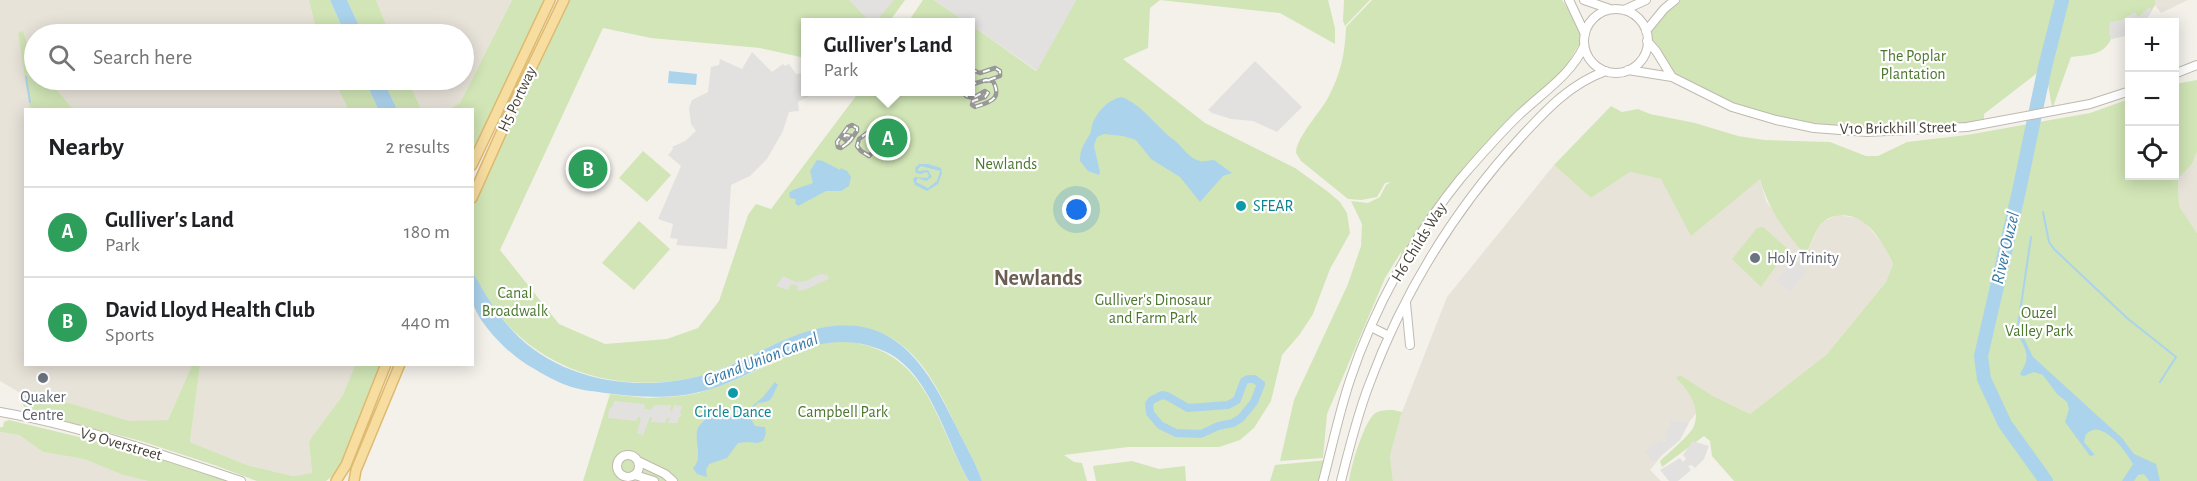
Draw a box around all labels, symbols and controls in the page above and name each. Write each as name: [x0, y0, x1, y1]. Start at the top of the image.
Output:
popup: [801, 18, 975, 96]
map controls: [2125, 18, 2179, 180]
button: +: [2125, 18, 2179, 72]
search box: [24, 24, 474, 90]
text: Gulliver's Land: [824, 34, 952, 56]
icon: search: [45, 41, 78, 74]
text: Search here: [93, 46, 192, 68]
park label: The Poplar Plantation: [1880, 48, 1947, 82]
text: Park: [824, 60, 858, 80]
street label: H5 Portway: [495, 64, 540, 135]
button: −: [2125, 72, 2179, 126]
pin: A: [868, 116, 908, 160]
street label: V10 Brickhill Street: [1839, 119, 1957, 137]
button: locate: [2125, 126, 2179, 180]
text: Nearby: [48, 134, 124, 160]
text: 2 results: [386, 137, 450, 157]
pin: B: [568, 146, 608, 192]
park label: Newlands: [975, 156, 1037, 172]
your location: [1062, 195, 1091, 224]
place label: SFEAR: [1253, 198, 1293, 214]
marker: SFEAR: [1234, 199, 1248, 213]
street label: H6 Childs Way: [1388, 200, 1451, 285]
text: Gulliver's Land: [105, 209, 234, 231]
water label: River Ouzel: [1989, 210, 2023, 286]
text: A: [62, 222, 74, 242]
text: 180 m: [404, 222, 450, 242]
text: Park: [105, 235, 140, 255]
place label: Holy Trinity: [1767, 250, 1839, 267]
marker: Holy Trinity: [1748, 251, 1762, 265]
district label: Newlands: [994, 267, 1082, 289]
park label: Canal Broadwalk: [482, 285, 549, 319]
park label: Gulliver's Dinosaur and Farm Park: [1095, 292, 1212, 326]
text: David Lloyd Health Club: [105, 299, 315, 321]
park label: Ouzel Valley Park: [2005, 305, 2074, 340]
text: B: [62, 312, 73, 332]
text: 440 m: [401, 312, 450, 332]
text: Sports: [105, 325, 154, 345]
water label: Grand Union Canal: [701, 330, 821, 390]
marker: Quaker Centre: [36, 371, 50, 385]
marker: Circle Dance: [726, 386, 740, 400]
place label: Quaker Centre: [20, 389, 67, 423]
place label: Circle Dance: [695, 404, 771, 420]
park label: Campbell Park: [798, 404, 889, 420]
street label: V9 Overstreet: [78, 425, 164, 463]

